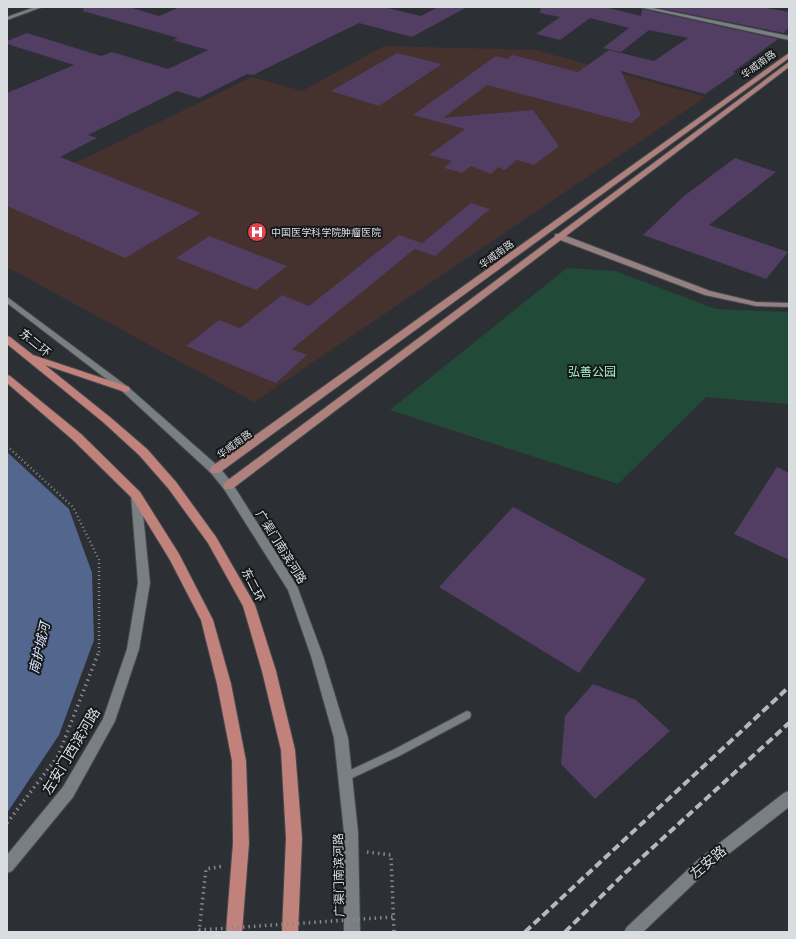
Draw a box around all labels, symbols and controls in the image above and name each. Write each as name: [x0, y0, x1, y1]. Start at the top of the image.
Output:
street label: 华威南路: [739, 48, 778, 81]
hospital icon: 中国医学科学院肿瘤医院: [246, 221, 268, 243]
place label: 中国医学科学院肿瘤医院: [271, 227, 381, 238]
street label: 华威南路: [477, 238, 516, 271]
street label: 东二环: [17, 326, 53, 360]
park label: 弘善公园: [568, 365, 616, 379]
street label: 华威南路: [215, 428, 254, 461]
street label: 广渠门南滨河路: [253, 508, 309, 586]
street label: 东二环: [239, 566, 267, 604]
water label: 南护城河: [26, 618, 53, 675]
street label: 左安门西滨河路: [39, 705, 103, 797]
street label: 广渠门南滨河路: [331, 833, 347, 917]
street label: 左安路: [687, 842, 729, 882]

